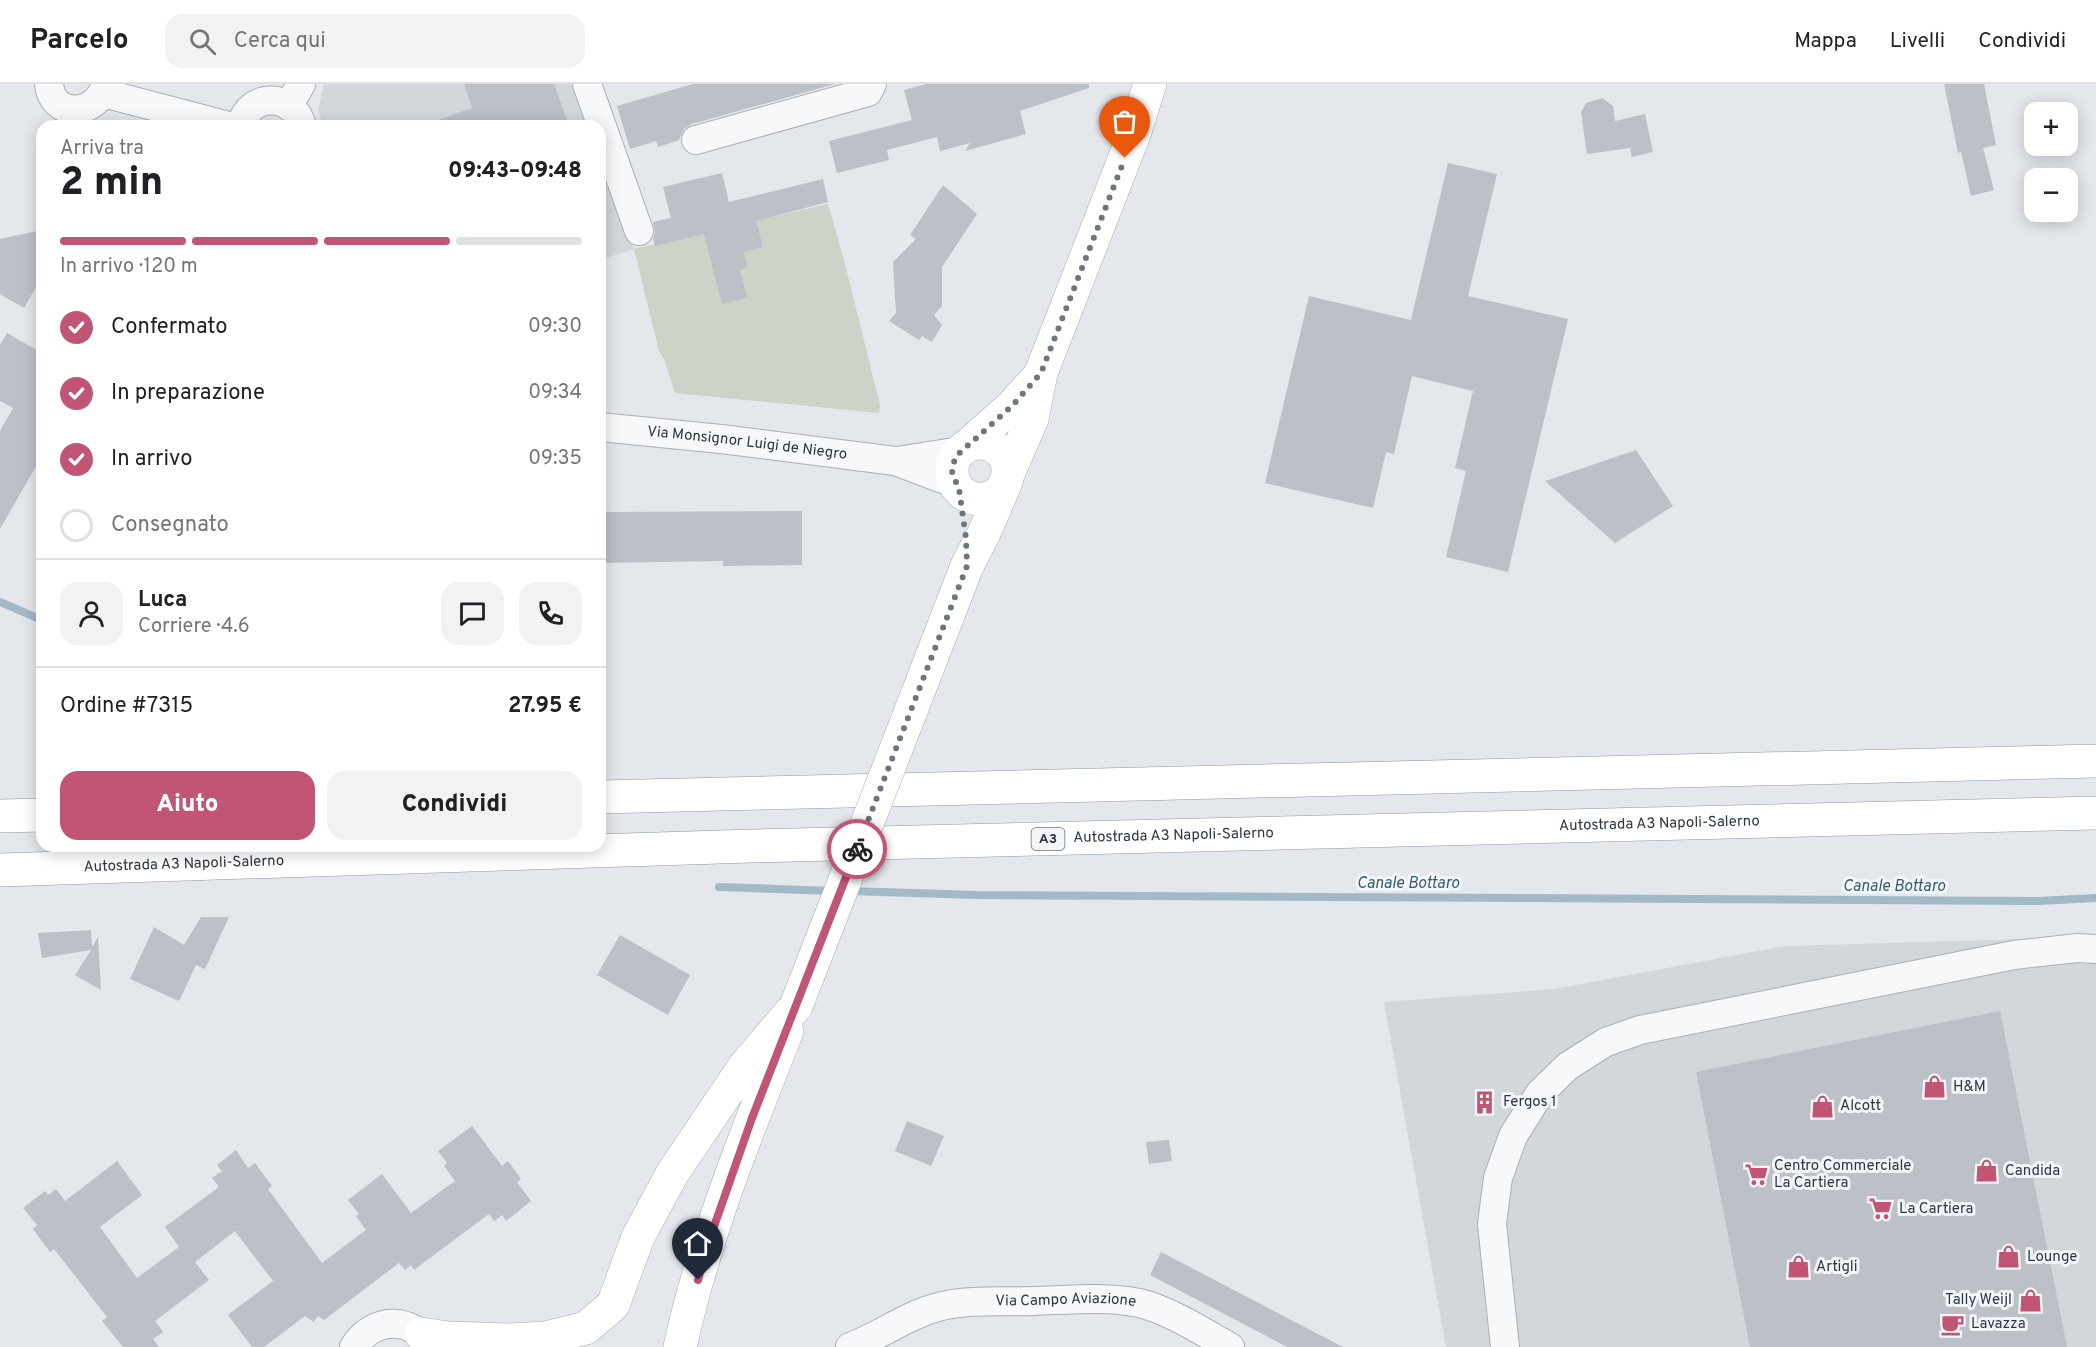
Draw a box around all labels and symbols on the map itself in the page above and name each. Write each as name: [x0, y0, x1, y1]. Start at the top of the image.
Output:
pin: [1099, 96, 1150, 158]
street label: Via Monsignor Luigi de Niegro: [646, 422, 848, 464]
street label: Autostrada A3 Napoli-Salerno: [1559, 812, 1760, 836]
courier: [827, 819, 887, 879]
street label: Autostrada A3 Napoli-Salerno: [1073, 824, 1274, 848]
road number: A3: [1032, 828, 1064, 850]
street label: Autostrada A3 Napoli-Salerno: [83, 851, 285, 877]
water label: Canale Bottaro: [1357, 874, 1460, 894]
water label: Canale Bottaro: [1843, 877, 1946, 897]
shop icon: H&M: [1922, 1074, 1948, 1100]
place label: H&M: [1953, 1078, 1986, 1097]
building icon: Fergos 1: [1472, 1089, 1498, 1115]
place label: Fergos 1: [1503, 1093, 1557, 1112]
shop icon: Alcott: [1809, 1093, 1835, 1119]
place label: Alcott: [1840, 1097, 1881, 1116]
place label: Centro Commerciale La Cartiera: [1774, 1157, 1911, 1193]
shop icon: Candida: [1974, 1158, 2000, 1184]
supermarket icon: Centro Commerciale La Cartiera: [1743, 1162, 1769, 1188]
place label: Candida: [2005, 1162, 2060, 1181]
supermarket icon: La Cartiera: [1868, 1196, 1894, 1222]
place label: La Cartiera: [1899, 1200, 1973, 1219]
pin: [672, 1218, 723, 1280]
shop icon: Lounge: [1996, 1244, 2022, 1270]
place label: Lounge: [2027, 1248, 2077, 1267]
shop icon: Artigli: [1785, 1254, 1811, 1280]
place label: Artigli: [1816, 1258, 1858, 1277]
shop icon: Tally Weijl: [2017, 1287, 2043, 1313]
street label: Via Campo Aviazione: [995, 1289, 1138, 1312]
place label: Tally Weijl: [1945, 1291, 2012, 1310]
cafe icon: Lavazza: [1940, 1311, 1966, 1337]
place label: Lavazza: [1971, 1315, 2026, 1334]

